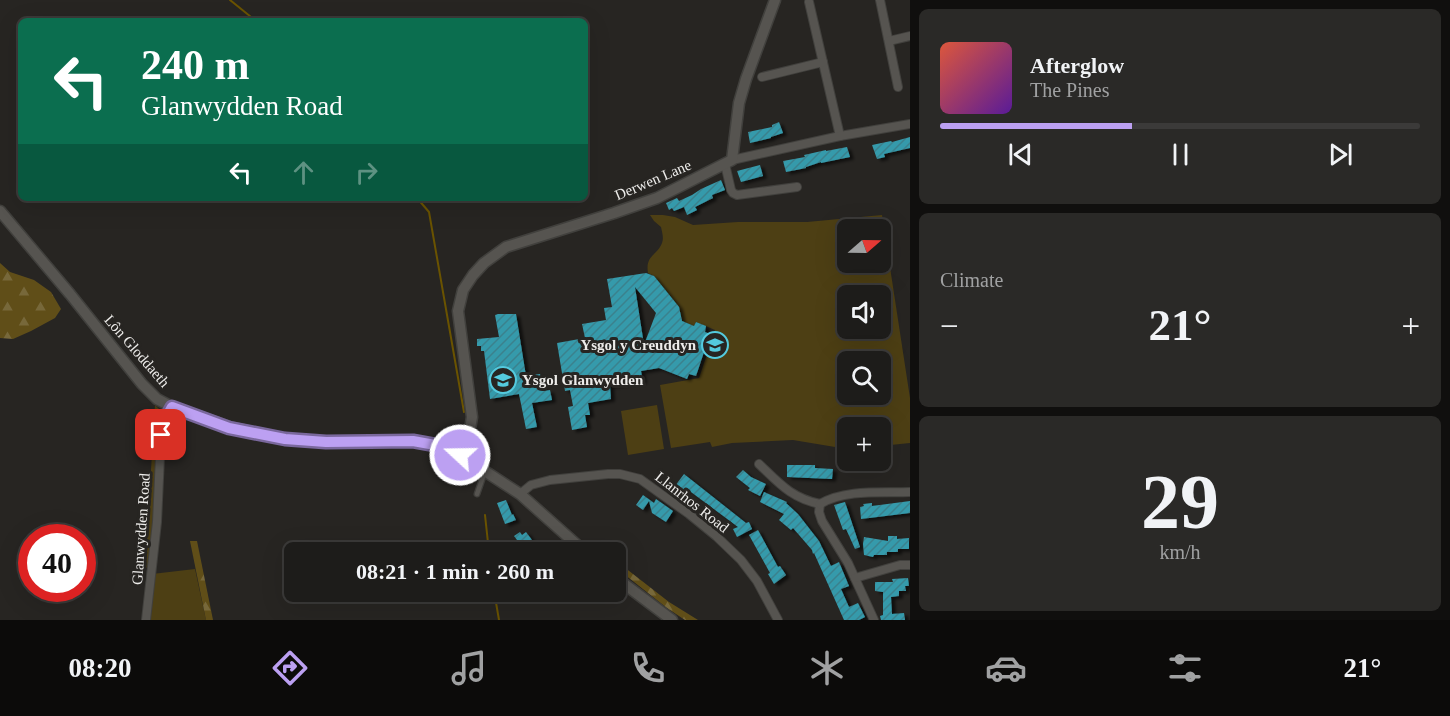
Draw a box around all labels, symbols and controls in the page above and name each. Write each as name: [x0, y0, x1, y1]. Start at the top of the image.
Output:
icon: left: [42, 42, 120, 120]
text: 240 m: [141, 42, 250, 88]
text: Afterglow: [1030, 53, 1124, 78]
text: The Pines: [1030, 79, 1109, 101]
text: Glanwydden Road: [141, 91, 343, 121]
icon: previous: [1004, 138, 1037, 171]
icon: pause: [1164, 138, 1197, 171]
icon: next: [1324, 138, 1357, 171]
icon: left: [224, 156, 257, 189]
icon: ahead: [287, 156, 320, 189]
icon: right: [350, 156, 383, 189]
street label: Derwen Lane: [612, 157, 694, 203]
north arrow: [837, 219, 891, 273]
map controls: [837, 219, 891, 471]
text: Climate: [940, 269, 1003, 291]
button: sound: [837, 285, 891, 339]
text: 21°: [1149, 300, 1212, 350]
text: −: [940, 308, 959, 344]
text: +: [1401, 308, 1420, 344]
street label: Lôn Gloddaeth: [101, 312, 173, 391]
school or university icon: Ysgol y Creuddyn: [700, 330, 730, 360]
place label: Ysgol y Creuddyn: [580, 337, 697, 353]
button: search: [837, 351, 891, 405]
school or university icon: Ysgol Glanwydden: [488, 365, 518, 395]
place label: Ysgol Glanwydden: [522, 372, 644, 388]
pin: [135, 409, 186, 460]
button: +: [837, 417, 891, 471]
icon: arrive: [144, 418, 177, 451]
position arrow: [428, 423, 492, 487]
text: 29: [1141, 458, 1219, 545]
street label: Llanrhos Road: [652, 468, 732, 536]
street label: Glanwydden Road: [129, 472, 153, 585]
speed limit sign: 40: [18, 524, 96, 602]
text: km/h: [1159, 541, 1201, 563]
text: 08:21 · 1 min · 260 m: [356, 559, 554, 584]
icon: directions: [269, 647, 311, 689]
icon: music: [448, 647, 490, 689]
icon: phone: [627, 647, 669, 689]
icon: climate: [806, 647, 848, 689]
icon: car: [985, 647, 1027, 689]
icon: filters: [1164, 647, 1206, 689]
text: 08:20: [69, 653, 132, 683]
text: 21°: [1344, 653, 1381, 683]

